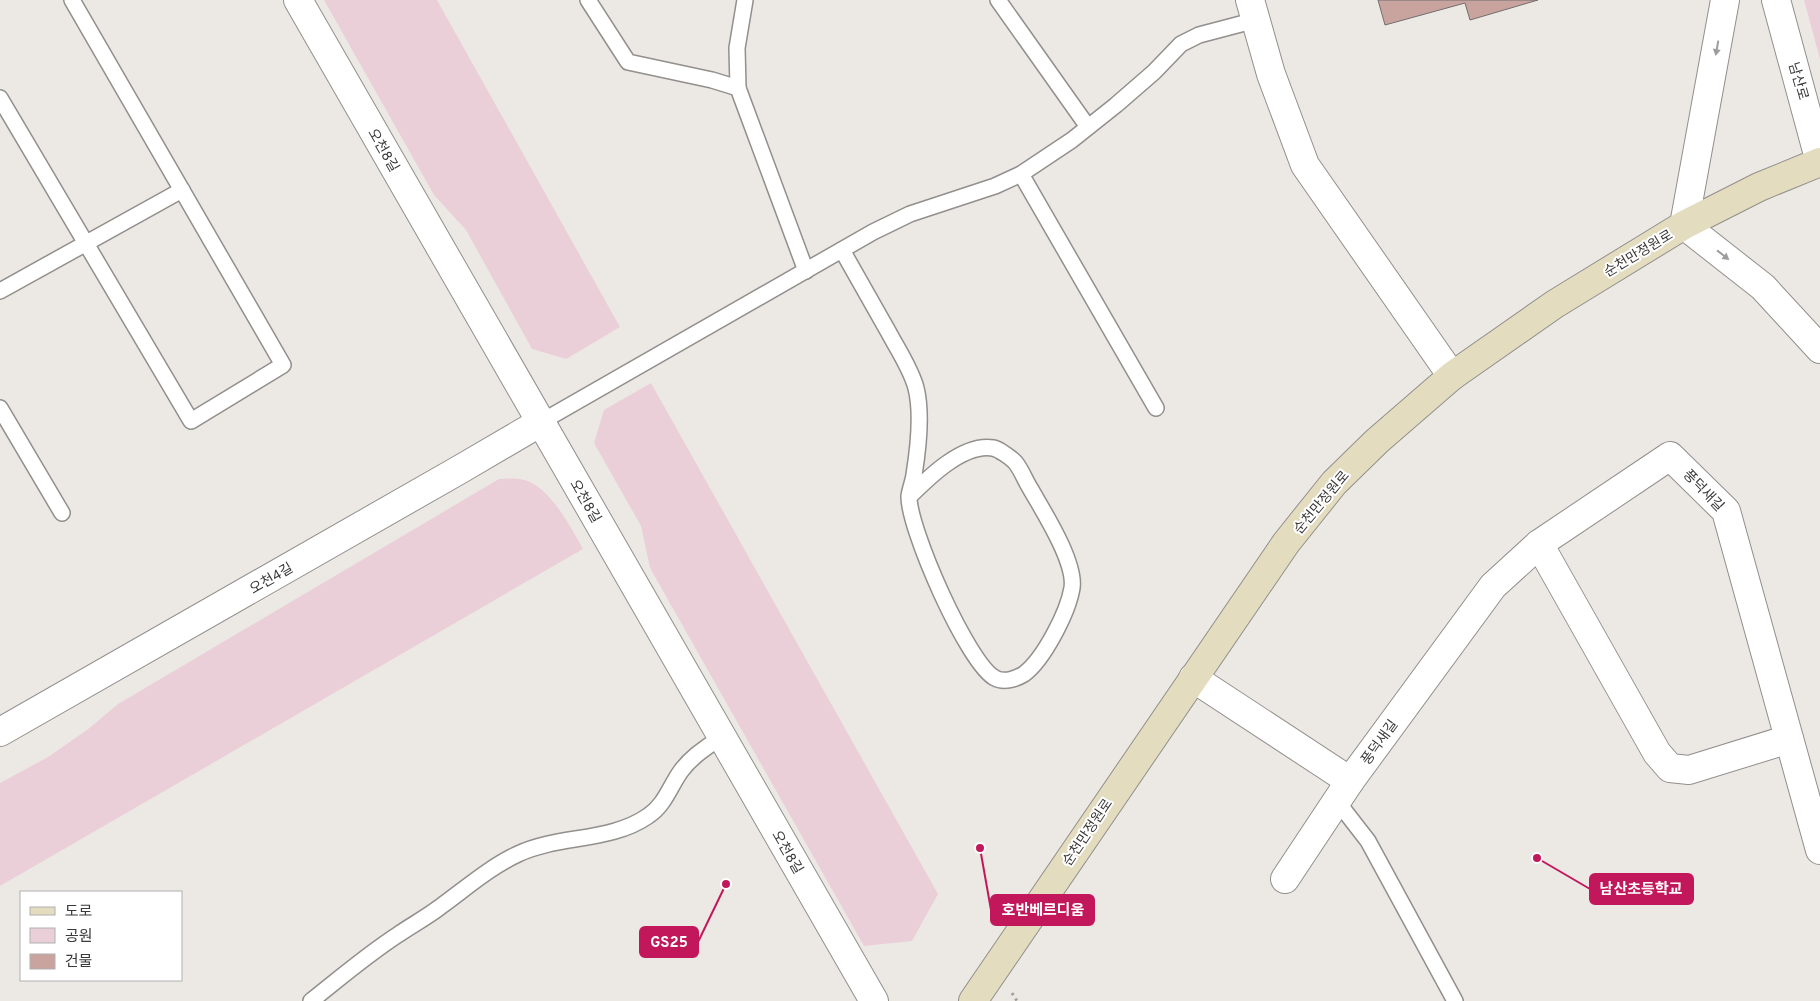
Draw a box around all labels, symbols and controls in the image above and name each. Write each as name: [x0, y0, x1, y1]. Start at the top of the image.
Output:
one-way arrow: [1712, 40, 1720, 56]
street label: 남산로: [1784, 60, 1811, 102]
street label: 오천8길: [364, 126, 403, 175]
street label: 순천만정원로: [1601, 226, 1676, 281]
one-way arrow: [1716, 250, 1729, 261]
street label: 순천만정원로: [1290, 467, 1354, 538]
street label: 풍덕새길: [1679, 467, 1727, 515]
street label: 오천8길: [566, 477, 605, 526]
street label: 오천4길: [246, 559, 297, 598]
street label: 풍덕새길: [1358, 717, 1402, 769]
street label: 순천만정원로: [1059, 795, 1117, 870]
street label: 오천8길: [768, 828, 807, 877]
callout: 남산초등학교: [1590, 874, 1693, 904]
text: 남산초등학교: [1600, 880, 1683, 900]
legend: [20, 891, 182, 981]
callout: 호반베르디움: [991, 895, 1094, 925]
text: 호반베르디움: [1002, 902, 1085, 921]
text: 도로: [65, 903, 93, 922]
callout: GS25: [640, 927, 698, 957]
text: 공원: [65, 928, 93, 947]
text: GS25: [650, 934, 688, 953]
text: 건물: [65, 953, 93, 972]

